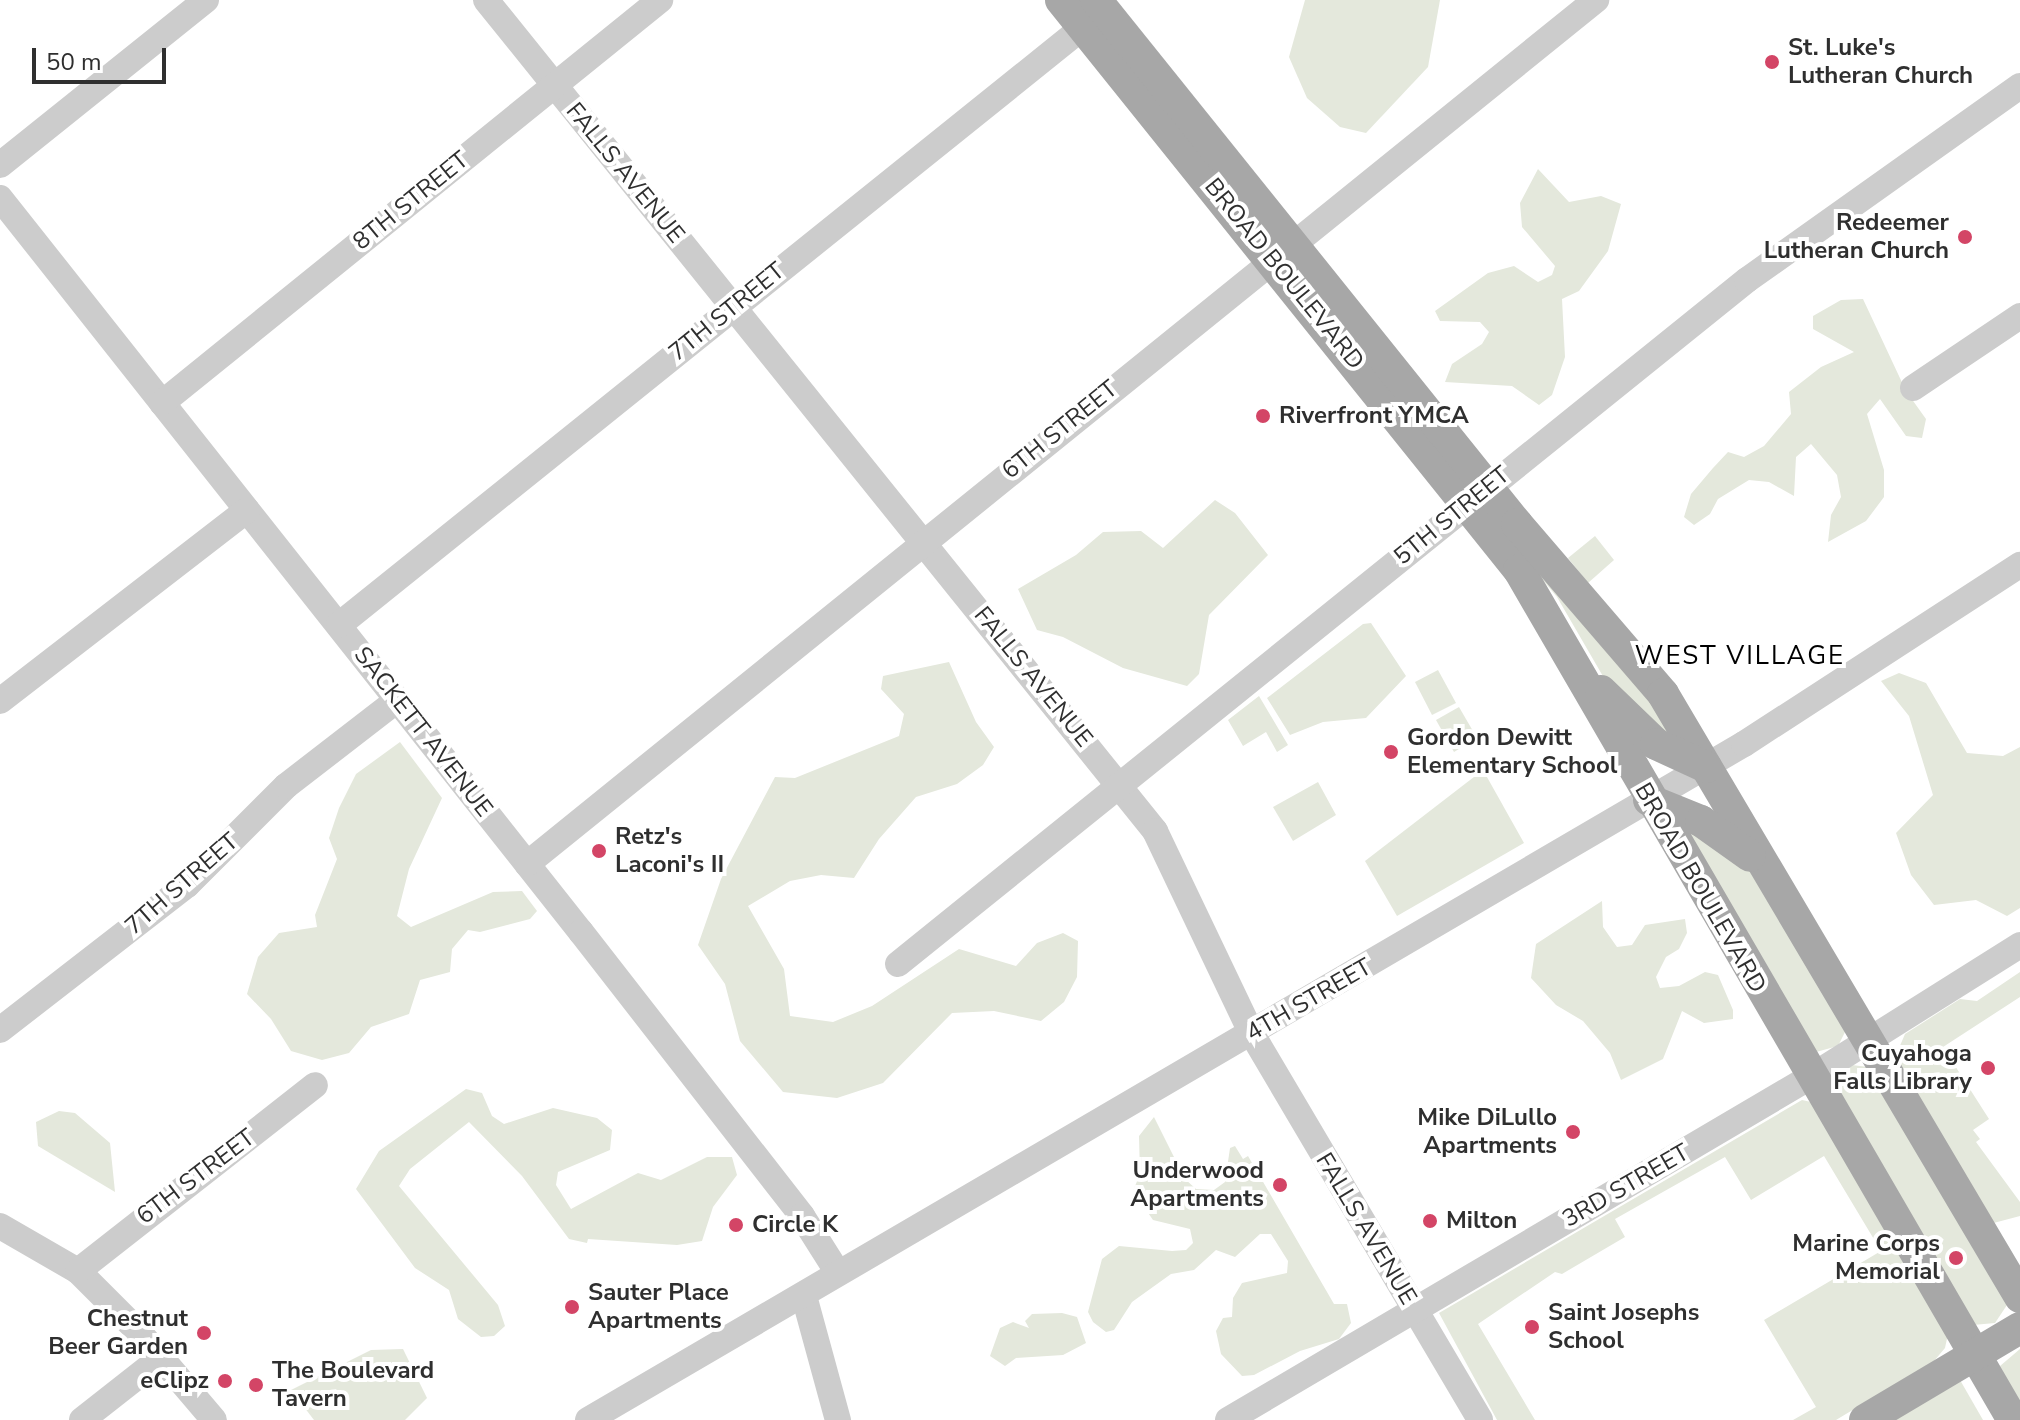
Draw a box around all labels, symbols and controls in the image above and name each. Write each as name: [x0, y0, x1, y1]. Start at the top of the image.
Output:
scale bar: [36, 32, 170, 82]
place label: St. Luke's Lutheran Church: [1788, 34, 1973, 90]
text: 50 m: [46, 46, 102, 78]
marker: St. Luke's Lutheran Church: [1763, 53, 1781, 71]
street label: FALLS AVENUE: [560, 97, 690, 249]
street label: 8TH STREET: [347, 146, 475, 256]
street label: BROAD BOULEVARD: [1198, 173, 1370, 375]
place label: Redeemer Lutheran Church: [1764, 209, 1949, 265]
marker: Redeemer Lutheran Church: [1956, 228, 1974, 246]
street label: 7TH STREET: [663, 257, 791, 367]
street label: 6TH STREET: [996, 375, 1124, 485]
place label: Riverfront YMCA: [1279, 402, 1469, 430]
marker: Riverfront YMCA: [1254, 407, 1272, 425]
street label: 5TH STREET: [1388, 461, 1516, 571]
street label: FALLS AVENUE: [968, 601, 1098, 753]
district label: WEST VILLAGE: [1635, 640, 1845, 672]
street label: SACKETT AVENUE: [348, 641, 498, 823]
place label: Gordon Dewitt Elementary School: [1407, 724, 1617, 780]
marker: Gordon Dewitt Elementary School: [1382, 743, 1400, 761]
street label: BROAD BOULEVARD: [1628, 778, 1772, 998]
place label: Retz's Laconi's II: [615, 823, 724, 879]
street label: 7TH STREET: [120, 827, 244, 941]
marker: Retz's Laconi's II: [590, 842, 608, 860]
street label: 4TH STREET: [1241, 952, 1377, 1048]
place label: Cuyahoga Falls Library: [1833, 1040, 1972, 1096]
marker: Cuyahoga Falls Library: [1979, 1059, 1997, 1077]
place label: Mike DiLullo Apartments: [1417, 1104, 1557, 1160]
street label: 6TH STREET: [131, 1123, 261, 1231]
marker: Mike DiLullo Apartments: [1564, 1123, 1582, 1141]
street label: 3RD STREET: [1558, 1138, 1694, 1234]
street label: FALLS AVENUE: [1309, 1148, 1423, 1310]
place label: Underwood Apartments: [1130, 1157, 1264, 1213]
marker: Underwood Apartments: [1271, 1176, 1289, 1194]
place label: Milton: [1446, 1207, 1517, 1235]
place label: Circle K: [752, 1211, 838, 1239]
marker: Milton: [1421, 1212, 1439, 1230]
marker: Circle K: [727, 1216, 745, 1234]
place label: Marine Corps Memorial: [1792, 1230, 1940, 1286]
marker: Marine Corps Memorial: [1947, 1249, 1965, 1267]
place label: Sauter Place Apartments: [588, 1279, 729, 1335]
marker: Sauter Place Apartments: [563, 1298, 581, 1316]
place label: Saint Josephs School: [1548, 1299, 1699, 1355]
place label: Chestnut Beer Garden: [48, 1305, 188, 1361]
marker: Saint Josephs School: [1523, 1318, 1541, 1336]
marker: Chestnut Beer Garden: [195, 1324, 213, 1342]
place label: The Boulevard Tavern: [272, 1357, 434, 1413]
place label: eClipz: [140, 1367, 209, 1395]
marker: eClipz: [216, 1372, 234, 1390]
marker: The Boulevard Tavern: [247, 1376, 265, 1394]

